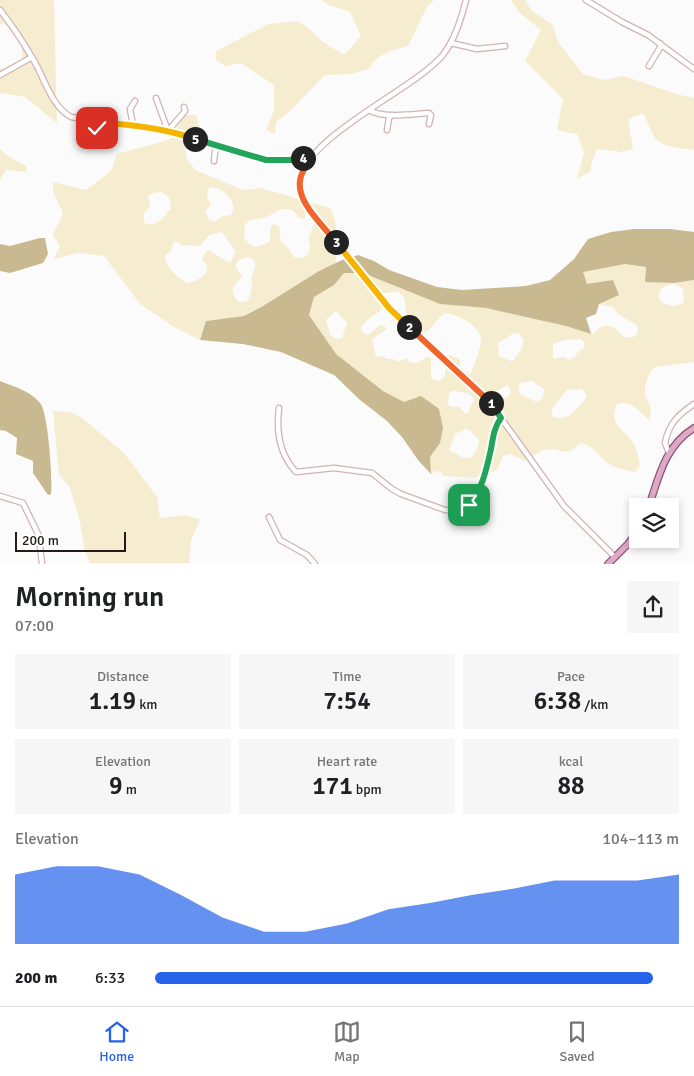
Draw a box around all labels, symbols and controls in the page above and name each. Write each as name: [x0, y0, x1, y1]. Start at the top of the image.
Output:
pin: [76, 107, 118, 149]
icon: check: [83, 114, 111, 142]
pin: 5: [182, 126, 208, 152]
text: 5: [192, 131, 199, 148]
pin: 4: [290, 146, 316, 170]
text: 4: [300, 150, 307, 167]
pin: 3: [324, 230, 348, 254]
text: 3: [333, 234, 340, 251]
pin: 2: [396, 314, 422, 340]
text: 2: [406, 319, 413, 336]
pin: 1: [478, 390, 504, 416]
text: 1: [488, 395, 495, 412]
pin: [448, 484, 490, 526]
icon: arrive: [455, 491, 483, 519]
map controls: [629, 498, 679, 548]
button: layers: [629, 498, 679, 548]
scale bar: [15, 528, 126, 552]
text: 200 m: [22, 532, 59, 549]
text: Morning run: [15, 580, 164, 614]
button: share: [627, 581, 679, 633]
text: 07:00: [15, 616, 54, 636]
text: Distance: [97, 668, 149, 685]
text: Time: [333, 668, 361, 685]
text: Pace: [557, 668, 585, 685]
text: 1.19: [89, 685, 136, 716]
text: 7:54: [323, 685, 371, 716]
text: 6:38: [534, 685, 581, 716]
text: km: [136, 696, 157, 713]
text: /km: [581, 696, 608, 713]
text: Elevation: [95, 753, 151, 770]
text: Heart rate: [317, 753, 377, 770]
text: kcal: [559, 753, 583, 770]
text: 9: [109, 770, 123, 801]
text: 171: [312, 770, 353, 801]
text: 88: [557, 770, 585, 801]
text: m: [123, 781, 137, 798]
text: bpm: [353, 781, 382, 798]
text: Elevation: [15, 829, 79, 849]
text: 104–113 m: [602, 829, 679, 849]
text: 200 m: [15, 968, 57, 988]
text: 6:33: [95, 968, 125, 988]
tab: Home: [99, 1018, 134, 1065]
tab: Map: [333, 1018, 361, 1065]
tab: Saved: [559, 1018, 595, 1065]

